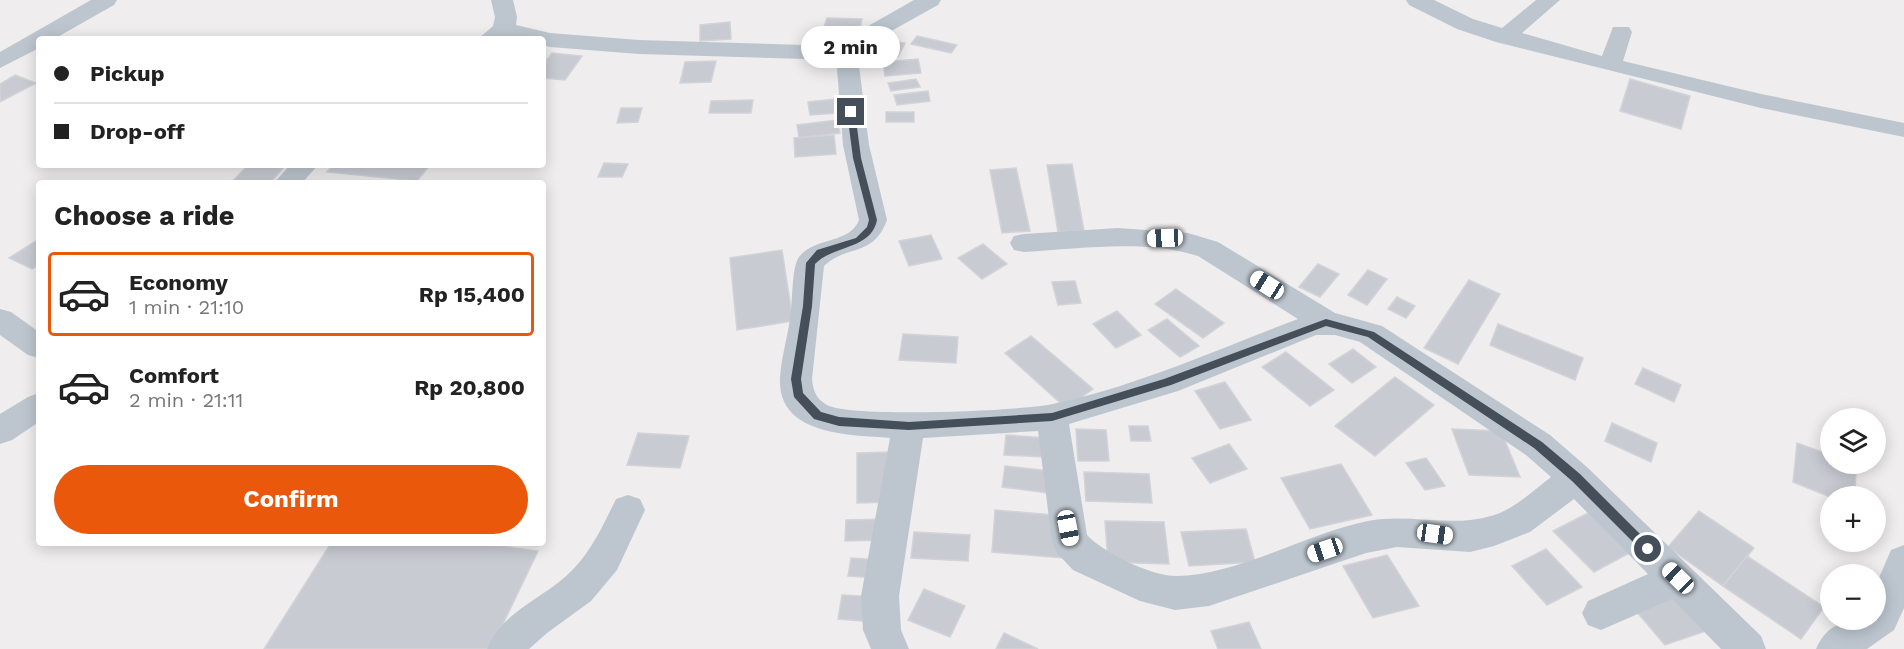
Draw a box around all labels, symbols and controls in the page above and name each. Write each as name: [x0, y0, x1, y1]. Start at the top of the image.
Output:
callout: 2 min: [802, 25, 900, 67]
text: 2 min: [823, 35, 878, 59]
text: Pickup: [90, 61, 165, 86]
route end: [837, 98, 864, 125]
text: Drop-off: [90, 119, 185, 144]
text: Choose a ride: [54, 200, 234, 232]
car: [1147, 228, 1183, 248]
icon: car: [57, 267, 111, 321]
car: [1247, 268, 1287, 302]
text: Economy: [129, 270, 228, 295]
text: Rp 15,400: [419, 282, 525, 307]
text: 1 min · 21:10: [129, 295, 244, 319]
icon: car: [57, 360, 111, 414]
text: Comfort: [129, 363, 219, 388]
text: Rp 20,800: [414, 375, 525, 400]
text: 2 min · 21:11: [129, 388, 243, 412]
map controls: [1820, 408, 1886, 630]
button: layers: [1820, 408, 1886, 474]
button: Confirm: [54, 465, 528, 534]
button: +: [1820, 486, 1886, 552]
car: [1056, 509, 1080, 547]
car: [1416, 523, 1454, 545]
route start: [1634, 535, 1661, 562]
car: [1305, 536, 1345, 564]
car: [1659, 559, 1697, 597]
button: −: [1820, 564, 1886, 630]

